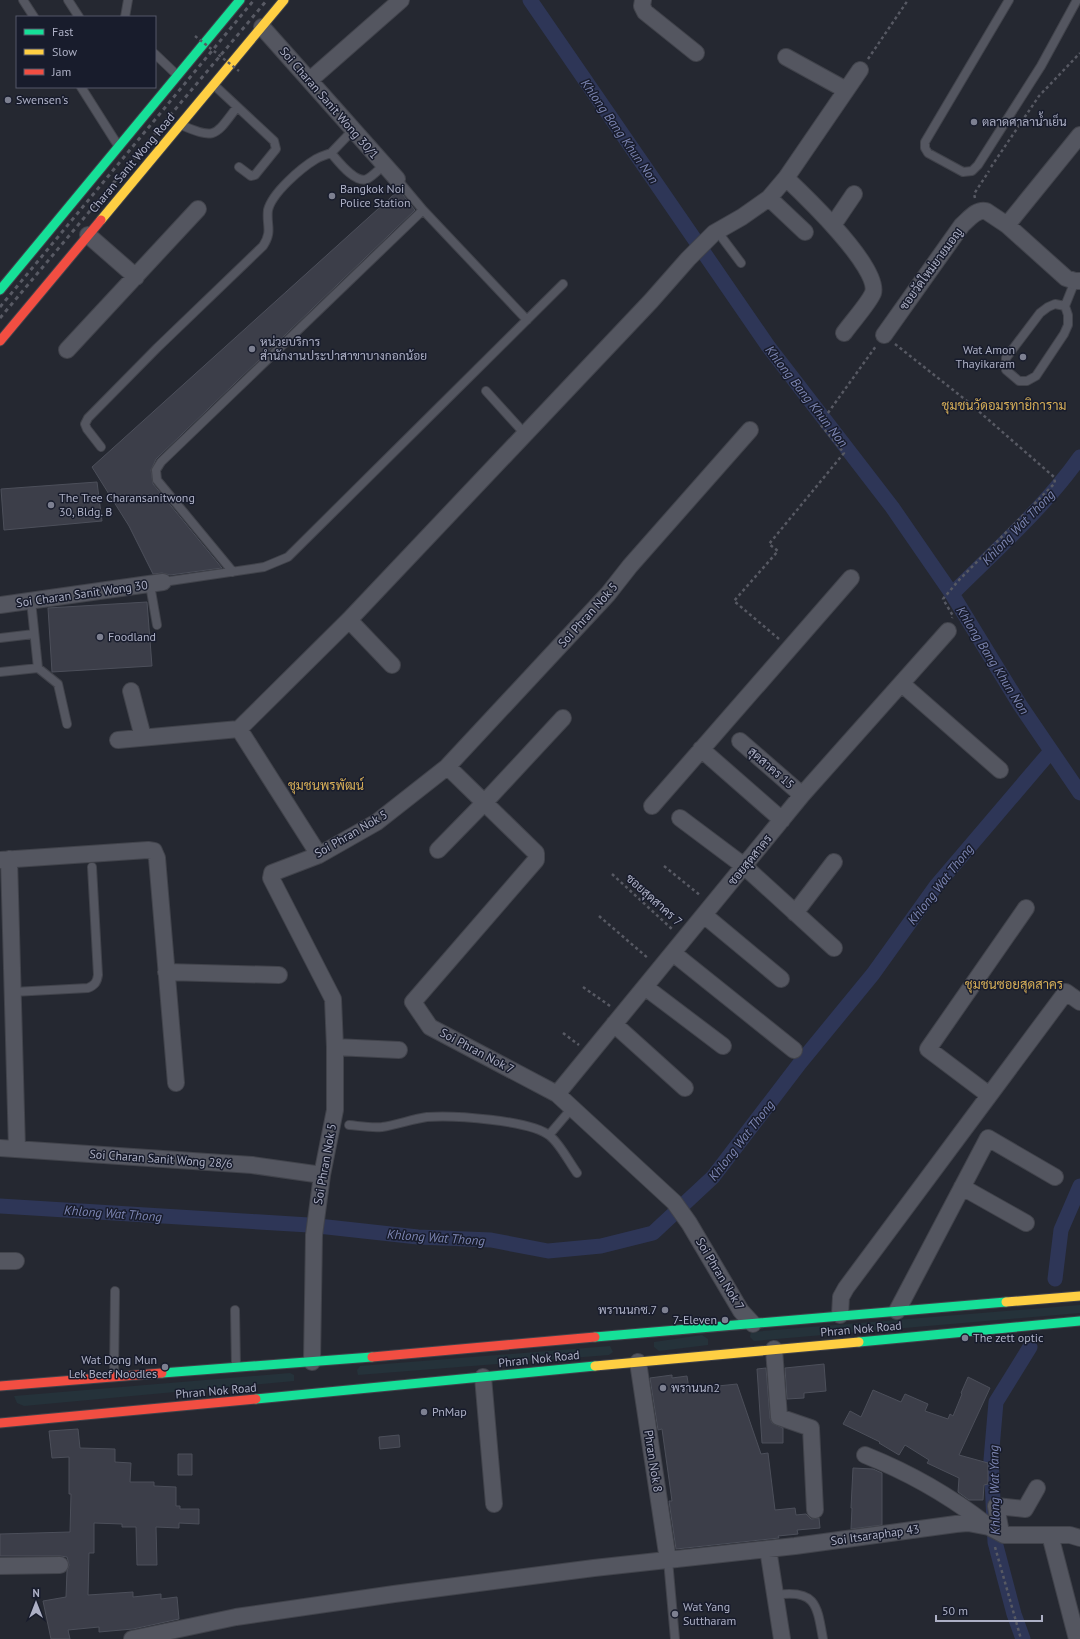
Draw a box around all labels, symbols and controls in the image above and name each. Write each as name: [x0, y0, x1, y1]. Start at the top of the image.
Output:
legend: [16, 16, 156, 88]
text: Fast: [52, 24, 73, 39]
text: Slow: [52, 44, 77, 59]
street label: Soi Charan Sanit Wong 30/1: [277, 44, 382, 162]
text: Jam: [51, 64, 71, 79]
water label: Khlong Bang Khun Non: [577, 75, 662, 187]
place label: Swensen's: [16, 92, 68, 107]
marker: Swensen's: [3, 95, 13, 105]
street label: Charan Sanit Wong Road: [85, 110, 178, 216]
place label: ตลาดศาลาน้ำเย็น: [982, 111, 1067, 129]
marker: ตลาดศาลาน้ำเย็น: [969, 117, 979, 127]
place label: Bangkok Noi Police Station: [340, 181, 411, 210]
marker: Bangkok Noi Police Station: [327, 191, 337, 201]
street label: ซอยวัดใหม่ยายมอญ: [896, 225, 965, 313]
place label: หน่วยบริการ สำนักงานประปาสาขาบางกอกน้อย: [260, 334, 427, 363]
water label: Khlong Bang Khun Non: [762, 342, 852, 451]
place label: Wat Amon Thayikaram: [956, 342, 1015, 371]
marker: หน่วยบริการ สำนักงานประปาสาขาบางกอกน้อย: [247, 344, 257, 354]
marker: Wat Amon Thayikaram: [1018, 352, 1028, 362]
district label: ชุมชนวัดอมรทายิการาม: [942, 397, 1066, 415]
water label: Khlong Wat Thong: [978, 486, 1059, 568]
place label: The Tree Charansanitwong 30, Bldg. B: [59, 490, 195, 519]
marker: The Tree Charansanitwong 30, Bldg. B: [46, 500, 56, 510]
street label: Soi Charan Sanit Wong 30: [15, 577, 149, 610]
street label: Soi Phran Nok 5: [555, 579, 621, 650]
water label: Khlong Bang Khun Non: [952, 603, 1033, 718]
place label: Foodland: [108, 629, 156, 644]
marker: Foodland: [95, 632, 105, 642]
street label: สุดสาคร 15: [744, 744, 797, 793]
district label: ชุมชนพรพัฒน์: [288, 776, 364, 795]
street label: Soi Phran Nok 5: [312, 807, 390, 861]
street label: ซอยสุดสาคร: [725, 831, 776, 889]
water label: Khlong Wat Thong: [904, 840, 977, 928]
street label: ซอยสุดสาคร 7: [622, 870, 686, 930]
district label: ชุมชนซอยสุดสาคร: [965, 976, 1063, 994]
street label: Soi Phran Nok 7: [438, 1025, 517, 1076]
water label: Khlong Wat Thong: [705, 1096, 778, 1184]
street label: Soi Phran Nok 5: [310, 1122, 339, 1206]
street label: Soi Charan Sanit Wong 28/6: [89, 1146, 233, 1171]
water label: Khlong Wat Thong: [64, 1202, 163, 1225]
water label: Khlong Wat Thong: [387, 1226, 486, 1249]
street label: Soi Phran Nok 7: [693, 1235, 748, 1313]
place label: พรานนกซ.7: [598, 1302, 657, 1317]
marker: พรานนกซ.7: [660, 1305, 670, 1315]
place label: 7-Eleven: [673, 1312, 717, 1327]
marker: 7-Eleven: [720, 1315, 730, 1325]
street label: Phran Nok Road: [820, 1317, 902, 1340]
place label: The zett optic: [973, 1330, 1044, 1345]
marker: The zett optic: [960, 1333, 970, 1343]
street label: Phran Nok Road: [498, 1347, 580, 1370]
place label: Wat Dong Mun Lek Beef Noodles: [69, 1352, 157, 1381]
marker: Wat Dong Mun Lek Beef Noodles: [160, 1362, 170, 1372]
street label: Phran Nok Road: [175, 1379, 257, 1402]
place label: พรานนก2: [671, 1380, 720, 1395]
marker: พรานนก2: [658, 1383, 668, 1393]
place label: PnMap: [432, 1404, 467, 1419]
marker: PnMap: [419, 1407, 429, 1417]
street label: Phran Nok 8: [641, 1429, 666, 1493]
water label: Khlong Wat Yang: [985, 1444, 1004, 1535]
street label: Soi Itsaraphap 43: [830, 1521, 920, 1548]
north arrow: [16, 1583, 56, 1623]
text: N: [32, 1586, 40, 1600]
scale bar: [936, 1597, 1042, 1623]
place label: Wat Yang Suttharam: [683, 1599, 736, 1628]
text: 50 m: [942, 1603, 968, 1618]
marker: Wat Yang Suttharam: [670, 1609, 680, 1619]

